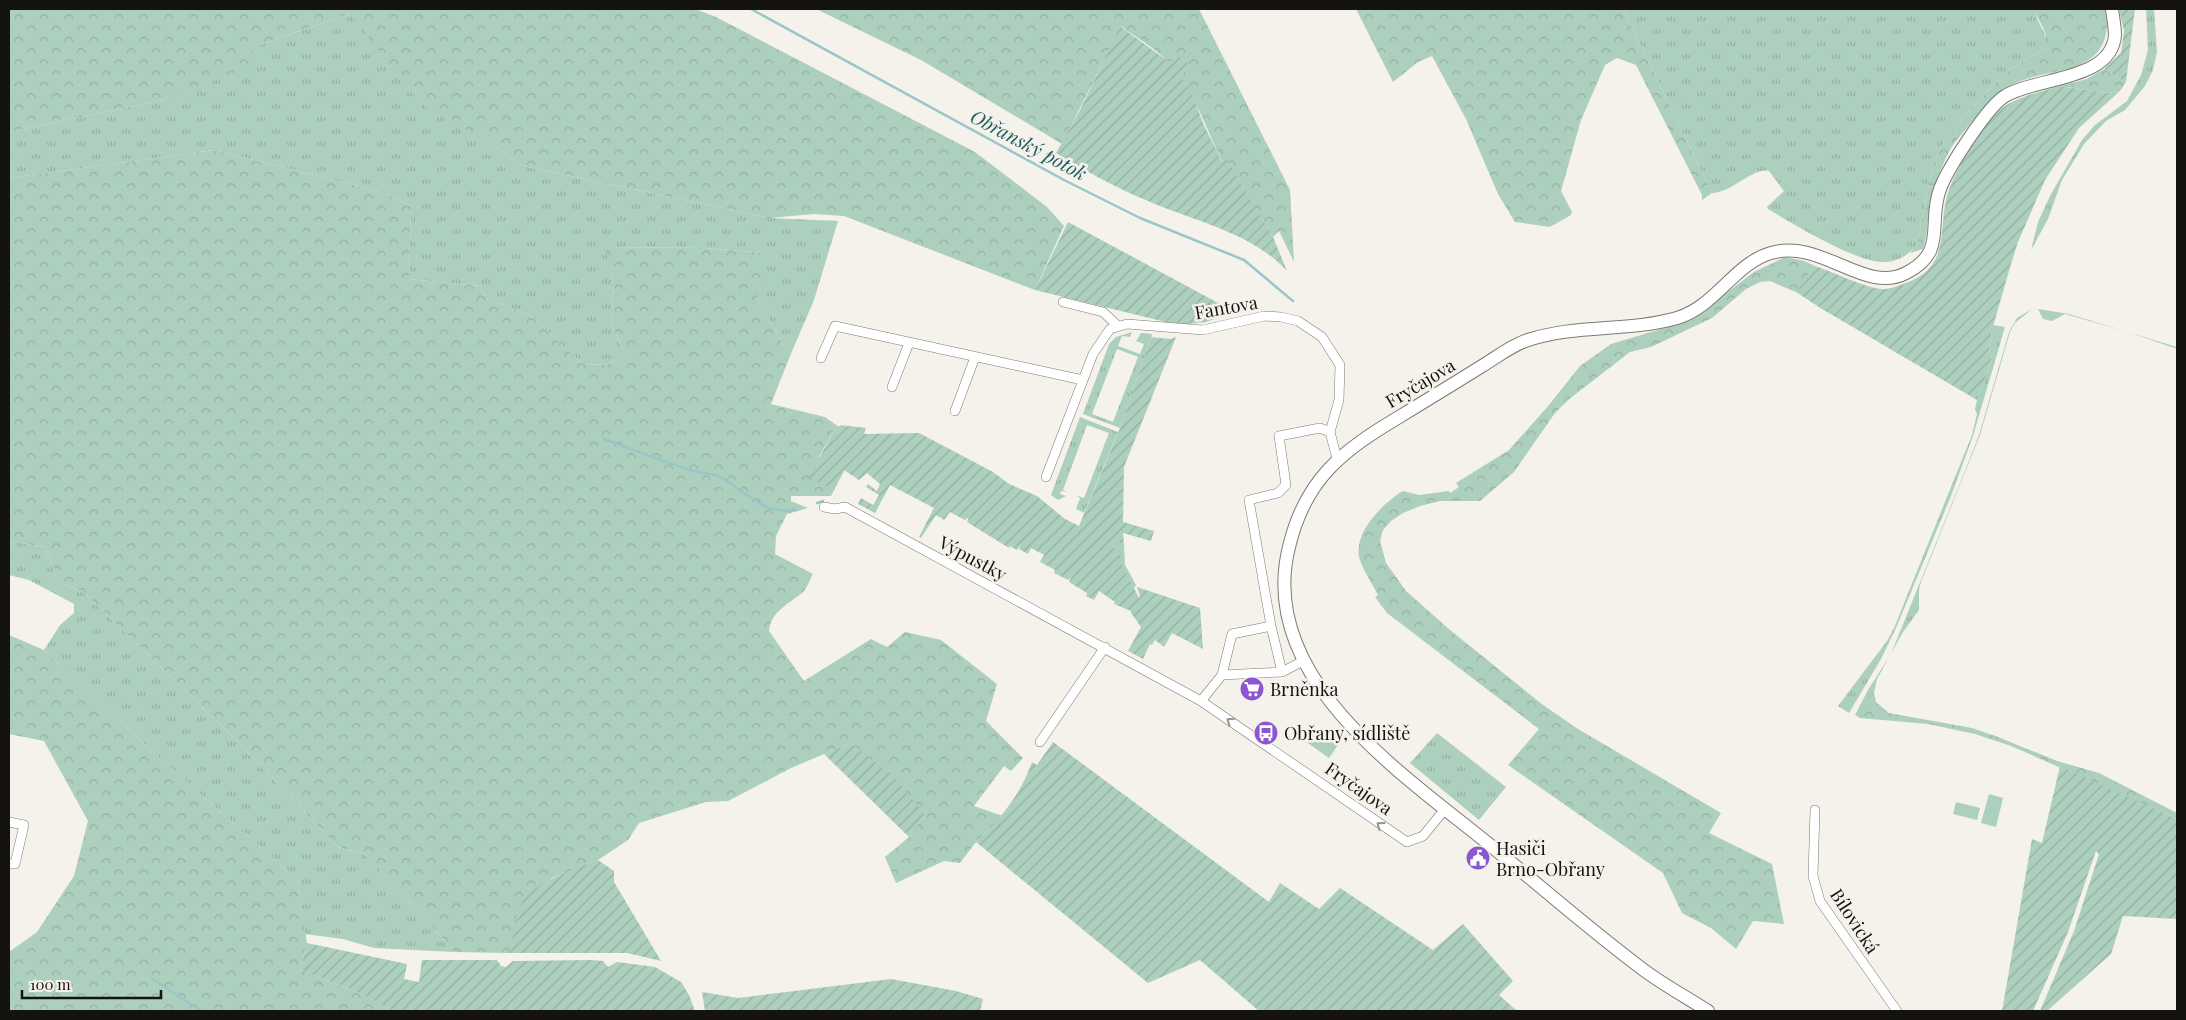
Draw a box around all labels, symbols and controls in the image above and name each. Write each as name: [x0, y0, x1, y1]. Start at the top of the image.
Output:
water label: Obřanský potok: [966, 102, 1092, 186]
street label: Fantova: [1193, 290, 1259, 324]
street label: Fryčajova: [1381, 353, 1459, 413]
street label: Výpustky: [934, 530, 1011, 586]
supermarket icon: Brněnka: [1239, 676, 1265, 702]
place label: Brněnka: [1270, 677, 1338, 701]
one-way arrow: [1226, 718, 1236, 727]
bus stop icon: Obřany, sídliště: [1253, 720, 1279, 746]
place label: Obřany, sídliště: [1284, 721, 1410, 745]
street label: Fryčajova: [1321, 756, 1397, 820]
one-way arrow: [1377, 822, 1386, 830]
place label: Hasiči Brno-Obřany: [1496, 836, 1605, 881]
public building icon: Hasiči Brno-Obřany: [1465, 845, 1491, 871]
street label: Bílovická: [1825, 884, 1885, 958]
scale bar: [22, 968, 161, 1000]
text: 100 m: [30, 974, 71, 994]

